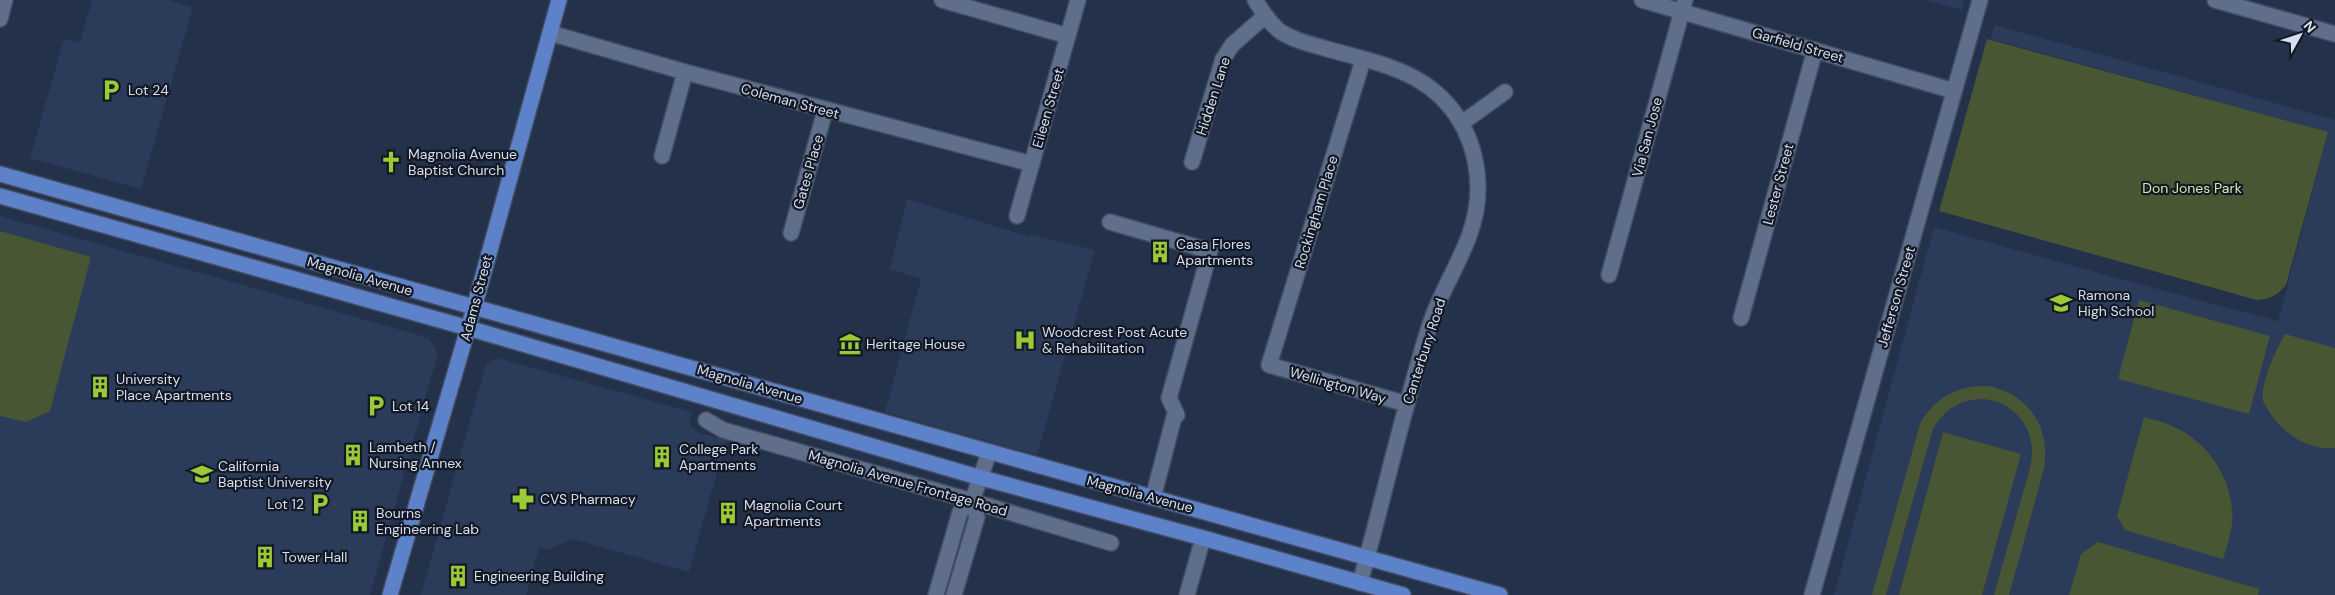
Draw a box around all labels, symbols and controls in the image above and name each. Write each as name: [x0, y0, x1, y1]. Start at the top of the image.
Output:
north arrow: [2275, 10, 2325, 60]
text: N: [2300, 17, 2320, 36]
street label: Garfield Street: [1750, 23, 1846, 67]
street label: Hidden Lane: [1192, 55, 1234, 137]
street label: Eileen Street: [1028, 66, 1068, 150]
parking icon: Lot 24: [98, 77, 124, 103]
street label: Coleman Street: [739, 79, 841, 123]
place label: Lot 24: [128, 81, 169, 99]
street label: Via San Jose: [1628, 95, 1666, 179]
street label: Gates Place: [789, 133, 827, 211]
street label: Lester Street: [1758, 141, 1798, 227]
place label: Magnolia Avenue Baptist Church: [408, 145, 517, 179]
church icon: Magnolia Avenue Baptist Church: [378, 149, 404, 175]
street label: Rockingham Place: [1290, 153, 1342, 271]
park label: Don Jones Park: [2142, 179, 2242, 197]
place label: Casa Flores Apartments: [1176, 235, 1253, 269]
building icon: Casa Flores Apartments: [1147, 239, 1173, 265]
street label: Jefferson Street: [1873, 244, 1919, 350]
street label: Magnolia Avenue: [305, 252, 415, 300]
street label: Adams Street: [456, 253, 496, 343]
place label: Ramona High School: [2078, 286, 2154, 320]
school or university icon: Ramona High School: [2048, 290, 2074, 316]
street label: Canterbury Road: [1398, 296, 1450, 406]
place label: Woodcrest Post Acute & Rehabilitation: [1042, 323, 1187, 357]
hospital icon: Woodcrest Post Acute & Rehabilitation: [1012, 327, 1038, 353]
museum icon: Heritage House: [837, 331, 863, 357]
place label: Heritage House: [866, 335, 965, 353]
street label: Magnolia Avenue: [695, 360, 805, 408]
street label: Wellington Way: [1288, 363, 1389, 407]
place label: University Place Apartments: [116, 370, 232, 404]
building icon: University Place Apartments: [87, 374, 113, 400]
parking icon: Lot 14: [363, 393, 389, 419]
place label: Lot 14: [392, 397, 430, 415]
place label: Lambeth / Nursing Annex: [369, 438, 462, 472]
place label: College Park Apartments: [679, 440, 758, 474]
building icon: Lambeth / Nursing Annex: [340, 442, 366, 468]
building icon: College Park Apartments: [649, 444, 675, 470]
street label: Magnolia Avenue Frontage Road: [806, 446, 1010, 520]
place label: California Baptist University: [218, 457, 332, 491]
school or university icon: California Baptist University: [189, 461, 215, 487]
street label: Magnolia Avenue: [1085, 471, 1195, 517]
pharmacy icon: CVS Pharmacy: [510, 486, 536, 512]
place label: CVS Pharmacy: [540, 490, 636, 508]
parking icon: Lot 12: [307, 491, 333, 517]
place label: Lot 12: [267, 495, 304, 513]
place label: Magnolia Court Apartments: [744, 496, 842, 530]
building icon: Magnolia Court Apartments: [715, 500, 741, 526]
place label: Bourns Engineering Lab: [376, 504, 479, 538]
building icon: Bourns Engineering Lab: [347, 508, 373, 534]
building icon: Tower Hall: [252, 544, 278, 570]
place label: Tower Hall: [282, 548, 347, 566]
building icon: Engineering Building: [445, 563, 471, 589]
place label: Engineering Building: [474, 567, 604, 585]

